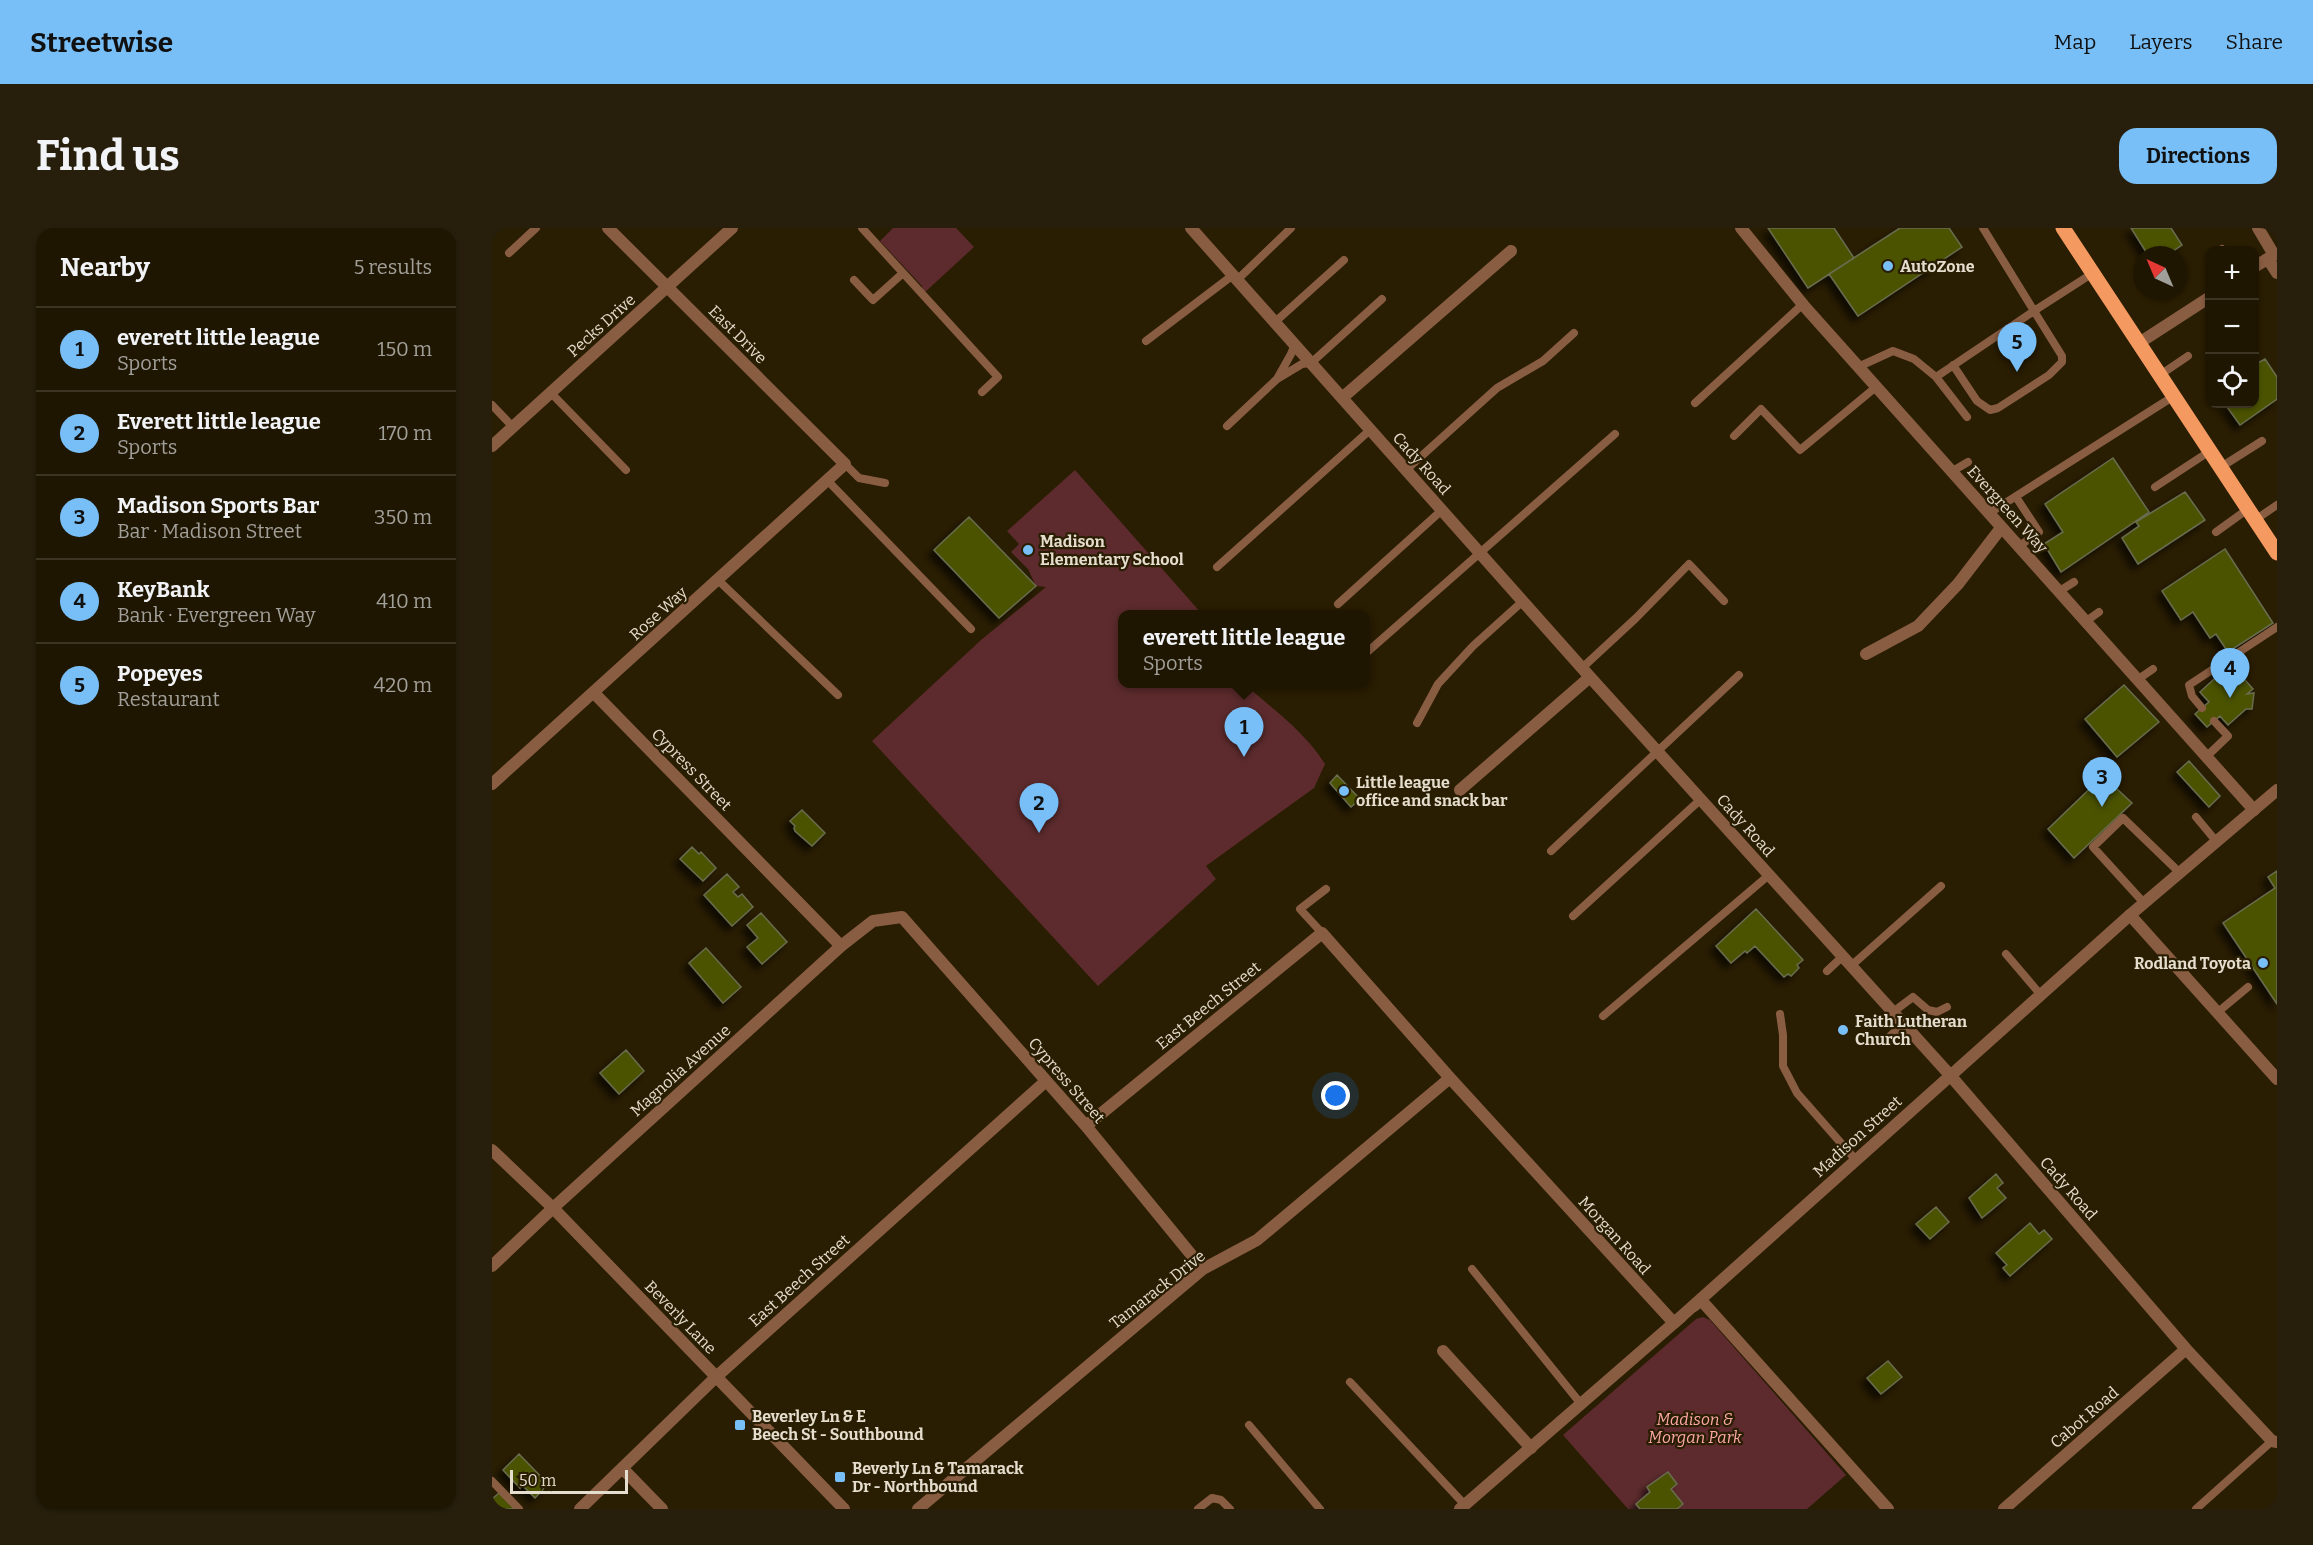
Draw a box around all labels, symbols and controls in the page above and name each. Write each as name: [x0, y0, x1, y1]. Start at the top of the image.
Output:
text: Streetwise: [30, 26, 173, 59]
text: Map: [2054, 29, 2096, 55]
text: Layers: [2129, 29, 2193, 55]
text: Share: [2226, 29, 2283, 55]
button: Directions: [2119, 128, 2277, 184]
text: Find us: [36, 131, 180, 181]
north arrow: [2133, 246, 2187, 300]
map controls: [2205, 246, 2259, 408]
button: +: [2205, 246, 2259, 300]
text: Nearby: [60, 252, 150, 283]
text: 5 results: [354, 255, 432, 279]
place label: AutoZone: [1900, 257, 1975, 276]
marker: AutoZone: [1881, 259, 1895, 273]
street label: Pecks Drive: [563, 290, 639, 361]
button: −: [2205, 300, 2259, 354]
street label: East Drive: [705, 301, 771, 367]
pin: 5: [1998, 322, 2036, 372]
text: everett little league: [117, 324, 320, 351]
text: 1: [75, 337, 84, 361]
text: 150 m: [377, 337, 432, 361]
text: Sports: [117, 351, 177, 375]
button: locate: [2205, 354, 2259, 408]
text: Everett little league: [117, 408, 321, 435]
text: 2: [74, 421, 85, 445]
text: 170 m: [379, 421, 432, 445]
street label: Cady Road: [1389, 428, 1455, 499]
text: Sports: [117, 435, 177, 459]
street label: Evergreen Way: [1963, 462, 2052, 557]
text: Madison Sports Bar: [117, 492, 319, 519]
text: 3: [74, 505, 85, 529]
text: 350 m: [374, 505, 432, 529]
text: Bar · Madison Street: [117, 519, 302, 543]
place label: Madison Elementary School: [1040, 532, 1184, 569]
marker: Madison Elementary School: [1021, 543, 1035, 557]
text: KeyBank: [117, 576, 210, 603]
street label: Rose Way: [626, 582, 691, 644]
text: 4: [73, 589, 86, 613]
text: 410 m: [376, 589, 432, 613]
text: Bank · Evergreen Way: [117, 603, 315, 627]
popup: [1118, 610, 1370, 688]
text: everett little league: [1143, 624, 1345, 651]
pin: 4: [2210, 648, 2250, 698]
text: Sports: [1143, 651, 1203, 675]
text: Popeyes: [117, 660, 203, 687]
text: 5: [74, 673, 85, 697]
text: 420 m: [374, 673, 432, 697]
text: Restaurant: [117, 687, 220, 711]
pin: 1: [1224, 708, 1263, 757]
street label: Cypress Street: [648, 724, 736, 815]
pin: 3: [2082, 758, 2122, 807]
place label: Little league office and snack bar: [1356, 773, 1508, 810]
pin: 2: [1020, 784, 1058, 833]
marker: Little league office and snack bar: [1337, 784, 1351, 798]
street label: Cady Road: [1713, 790, 1779, 861]
place label: Rodland Toyota: [2134, 954, 2251, 973]
marker: Rodland Toyota: [2256, 956, 2270, 970]
street label: East Beech Street: [1152, 957, 1265, 1053]
place label: Faith Lutheran Church: [1855, 1012, 1968, 1049]
street label: Magnolia Avenue: [626, 1020, 734, 1120]
marker: Faith Lutheran Church: [1836, 1023, 1850, 1037]
street label: Cypress Street: [1024, 1034, 1109, 1127]
your location: [1321, 1081, 1350, 1110]
street label: Madison Street: [1809, 1092, 1906, 1181]
street label: Cady Road: [2036, 1153, 2101, 1224]
street label: Morgan Road: [1575, 1192, 1655, 1279]
street label: East Beech Street: [745, 1230, 854, 1331]
street label: Tamarack Drive: [1106, 1246, 1209, 1333]
street label: Beverly Lane: [641, 1277, 720, 1358]
street label: Cabot Road: [2046, 1382, 2123, 1452]
place label: Beverley Ln & E Beech St - Southbound: [752, 1407, 924, 1444]
park label: Madison & Morgan Park: [1648, 1410, 1742, 1447]
marker: Beverley Ln & E Beech St - Southbound: [733, 1418, 747, 1432]
place label: Beverly Ln & Tamarack Dr - Northbound: [852, 1459, 1024, 1496]
scale bar: [510, 1467, 628, 1494]
marker: Beverly Ln & Tamarack Dr - Northbound: [833, 1470, 847, 1484]
text: 50 m: [519, 1471, 556, 1490]

